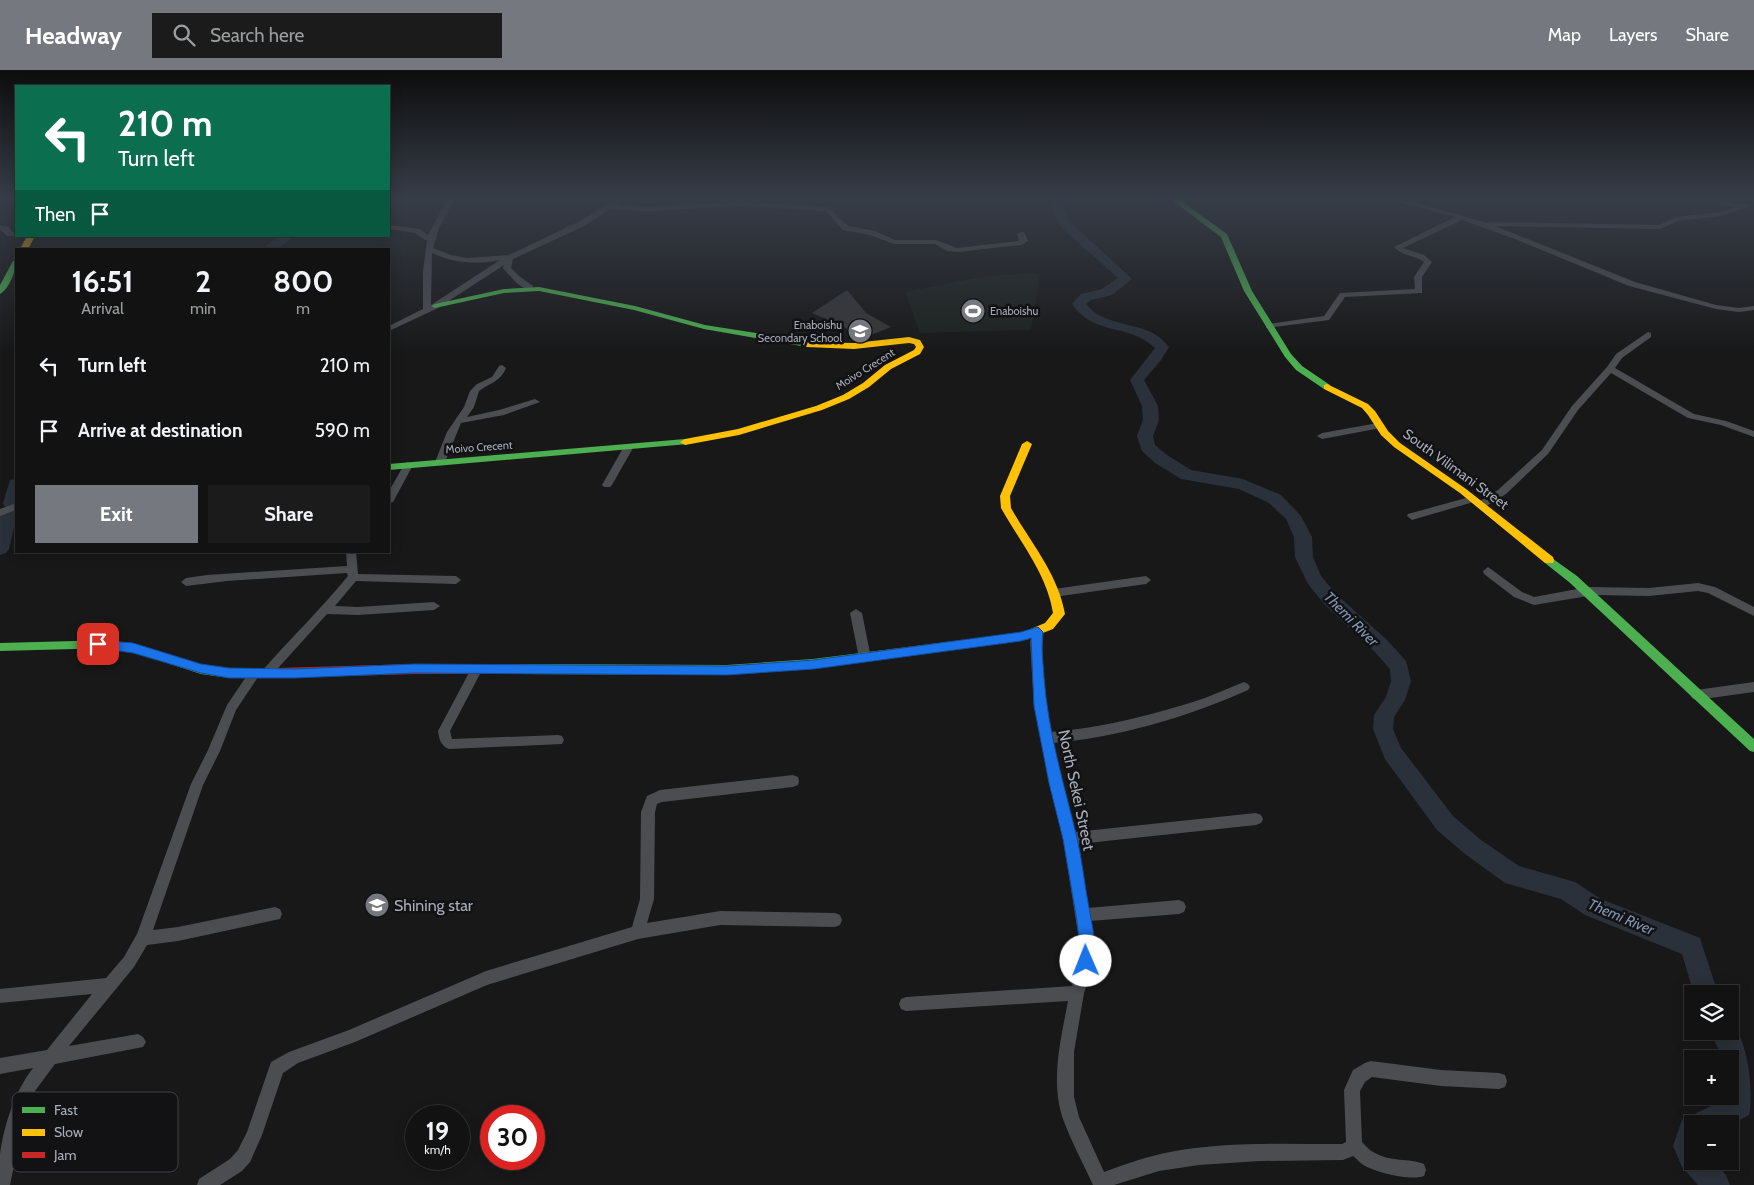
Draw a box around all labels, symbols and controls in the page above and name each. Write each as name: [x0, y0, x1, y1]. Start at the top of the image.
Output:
search box: [152, 13, 502, 58]
text: Headway: [25, 21, 122, 50]
icon: search: [170, 21, 198, 49]
text: Search here: [210, 24, 304, 47]
text: Map: [1548, 24, 1581, 46]
text: Layers: [1609, 24, 1658, 46]
text: Share: [1686, 24, 1729, 46]
text: 210 m: [118, 102, 212, 145]
icon: left: [35, 105, 100, 170]
text: Turn left: [118, 145, 195, 172]
icon: arrive: [86, 200, 114, 228]
text: Then: [35, 203, 76, 226]
text: 16:51: [72, 263, 133, 300]
text: 2: [195, 263, 211, 300]
text: 800: [273, 263, 333, 300]
sports icon: Enaboishu: [960, 298, 986, 324]
text: Arrival: [81, 299, 124, 318]
text: min: [190, 299, 216, 318]
text: m: [296, 299, 310, 318]
place label: Enaboishu: [990, 304, 1038, 318]
place label: Enaboishu Secondary School: [758, 318, 842, 345]
school or university icon: Enaboishu Secondary School: [847, 318, 873, 344]
street label: Moivo Crecent: [833, 345, 897, 393]
icon: left: [35, 352, 63, 380]
text: Turn left: [78, 354, 146, 377]
text: 210 m: [320, 354, 370, 377]
icon: arrive: [35, 417, 63, 445]
text: Arrive at destination: [78, 419, 242, 442]
text: 590 m: [315, 419, 370, 442]
street label: South Vilimani Street: [1400, 425, 1512, 513]
street label: Moivo Crecent: [445, 438, 513, 456]
button: Exit: [35, 485, 198, 543]
button: Share: [208, 485, 370, 543]
water label: Themi River: [1320, 588, 1383, 651]
pin: [77, 623, 119, 665]
icon: arrive: [84, 630, 112, 658]
street label: North Sekei Street: [1054, 728, 1099, 853]
school or university icon: Shining star: [364, 892, 390, 918]
water label: Themi River: [1585, 895, 1658, 940]
place label: Shining star: [394, 896, 474, 915]
position arrow: [1059, 934, 1111, 986]
map controls: [1684, 985, 1739, 1170]
button: layers: [1684, 985, 1739, 1040]
button: +: [1684, 1050, 1739, 1105]
legend: [12, 1092, 178, 1172]
text: Fast: [54, 1101, 78, 1119]
speed limit sign: 30: [480, 1105, 545, 1170]
button: −: [1684, 1115, 1739, 1170]
text: 19: [426, 1116, 449, 1146]
text: Slow: [54, 1123, 83, 1141]
text: km/h: [424, 1142, 451, 1157]
text: Jam: [53, 1146, 76, 1164]

